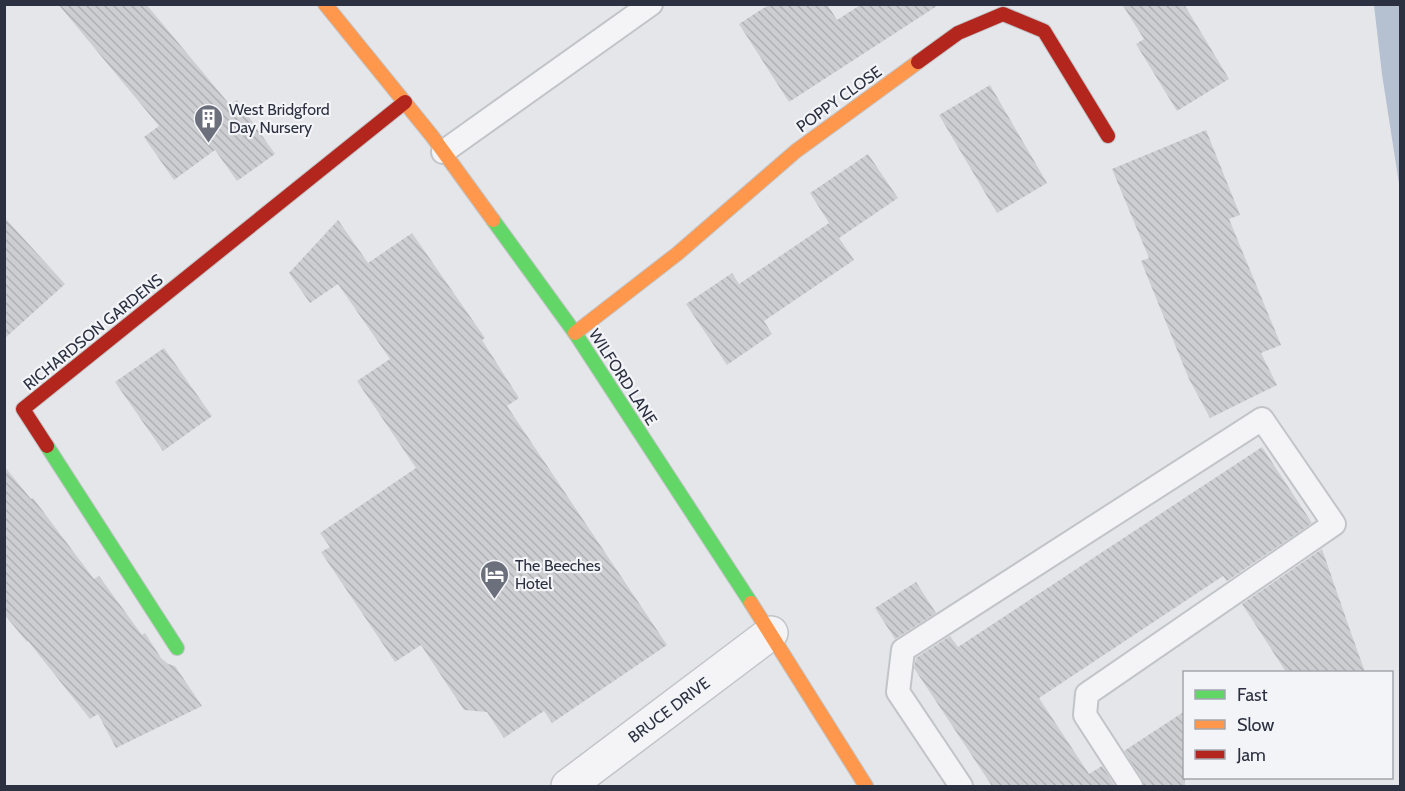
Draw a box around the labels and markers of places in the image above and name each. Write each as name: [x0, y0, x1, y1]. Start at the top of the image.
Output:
place label: West Bridgford Day Nursery: [229, 100, 330, 137]
building icon: West Bridgford Day Nursery: [192, 102, 224, 144]
place label: The Beeches Hotel: [515, 556, 601, 593]
hotel icon: The Beeches Hotel: [478, 558, 510, 600]

